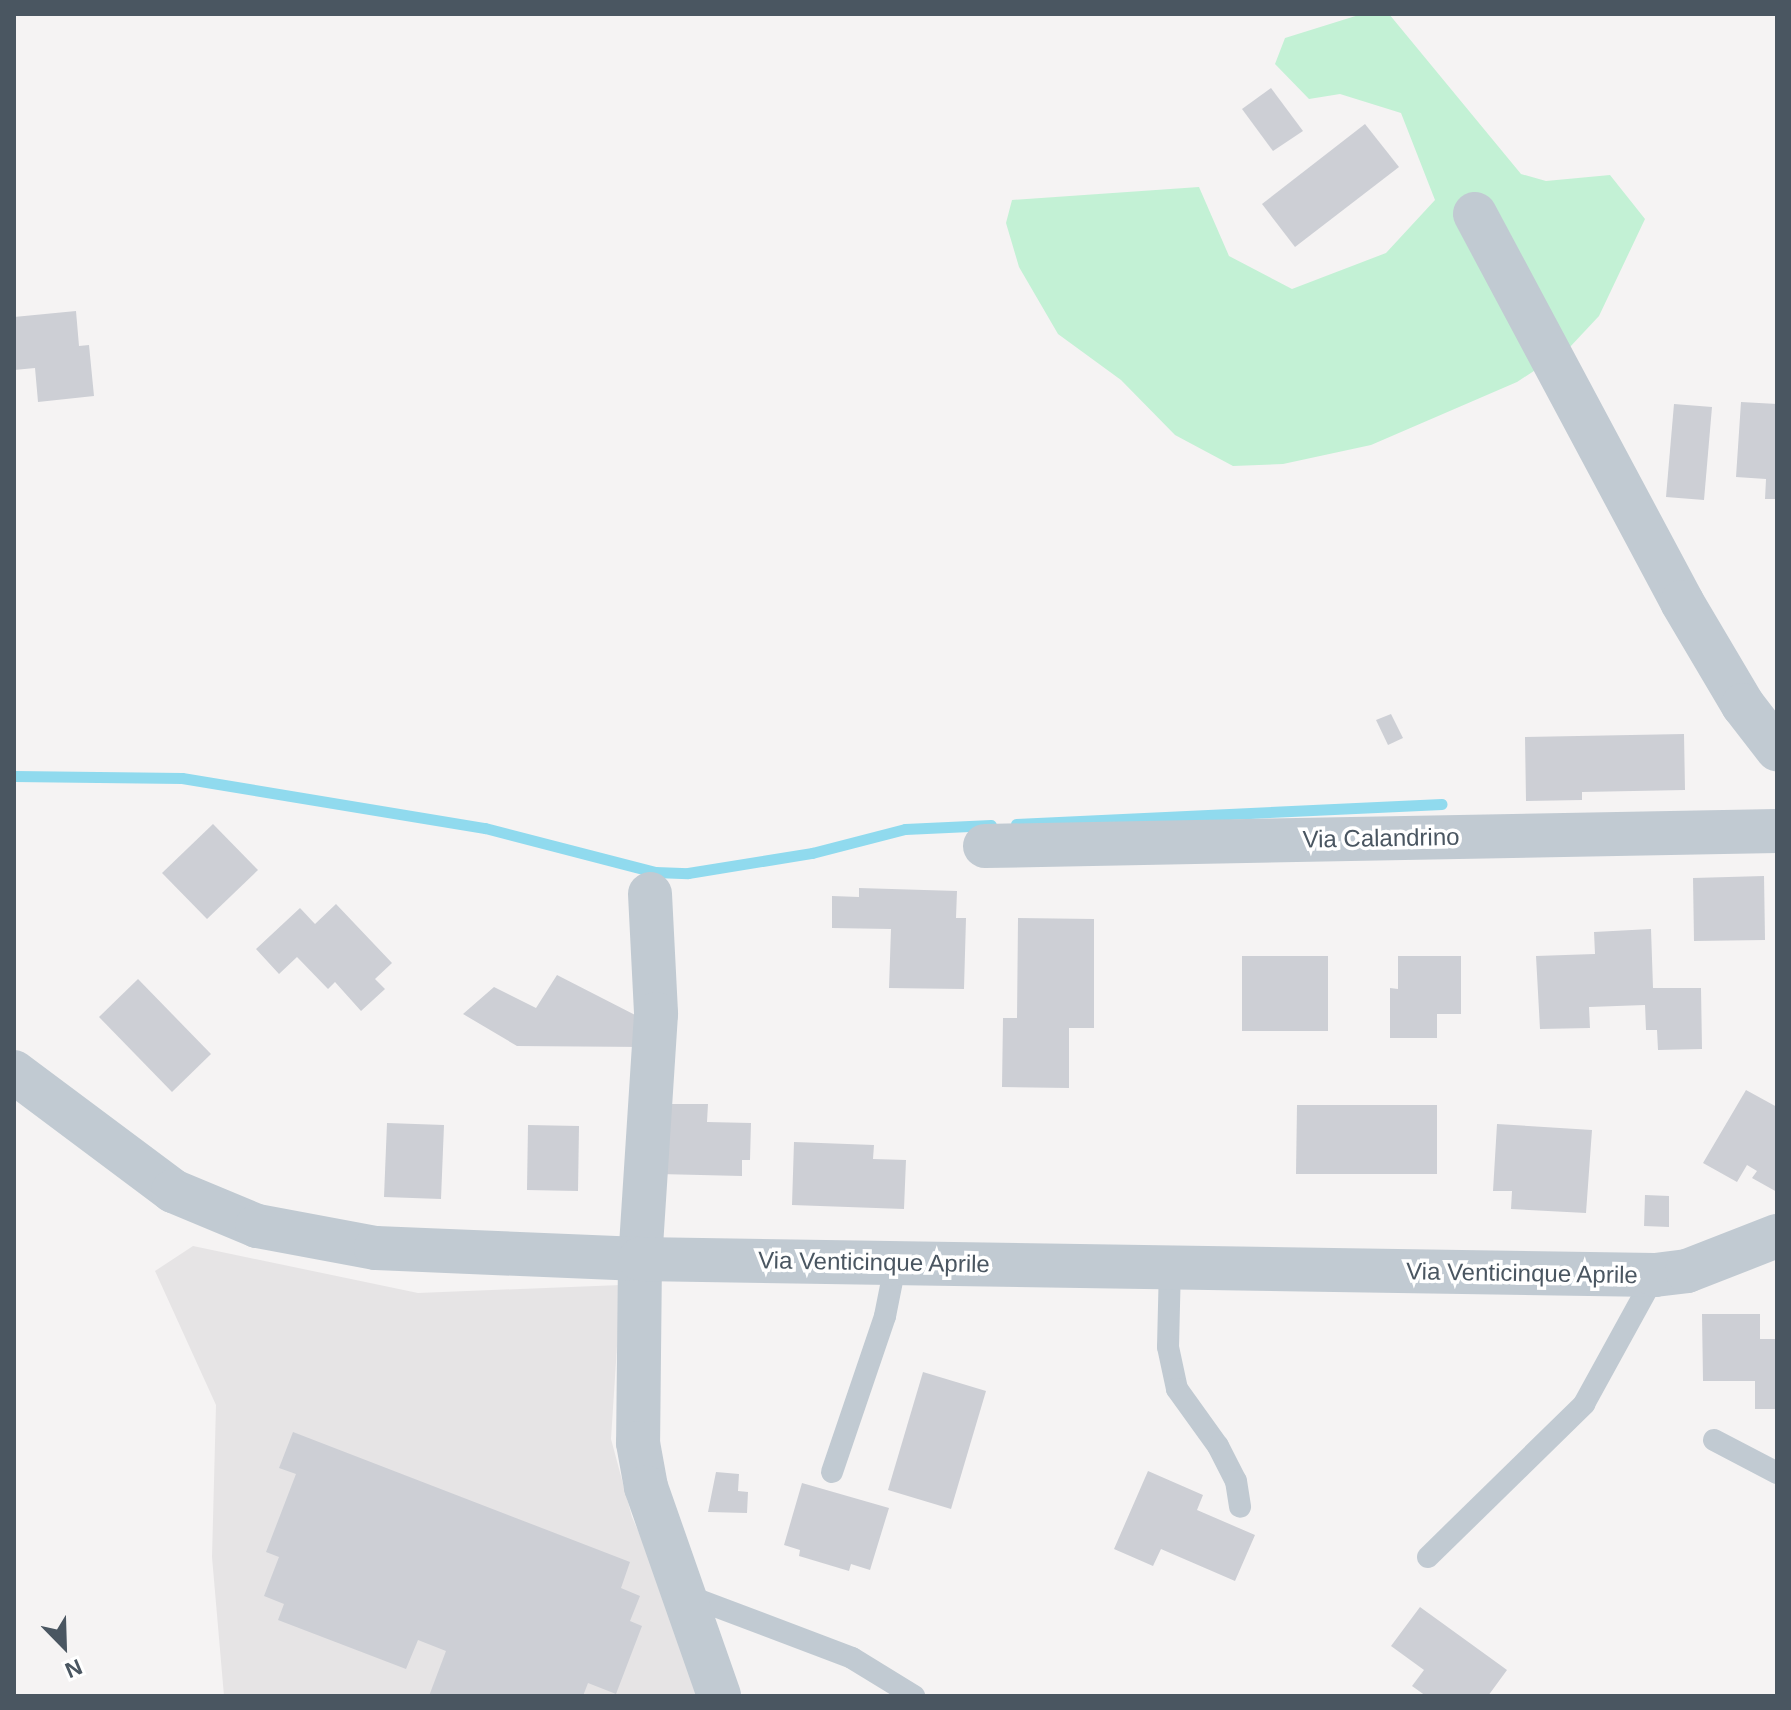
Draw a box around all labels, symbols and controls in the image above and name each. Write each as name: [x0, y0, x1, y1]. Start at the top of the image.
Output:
street label: Via Calandrino: [1302, 822, 1460, 854]
street label: Via Venticinque Aprile: [757, 1246, 991, 1278]
street label: Via Venticinque Aprile: [1405, 1257, 1639, 1289]
north arrow: [24, 1606, 104, 1686]
text: N: [61, 1654, 86, 1683]

